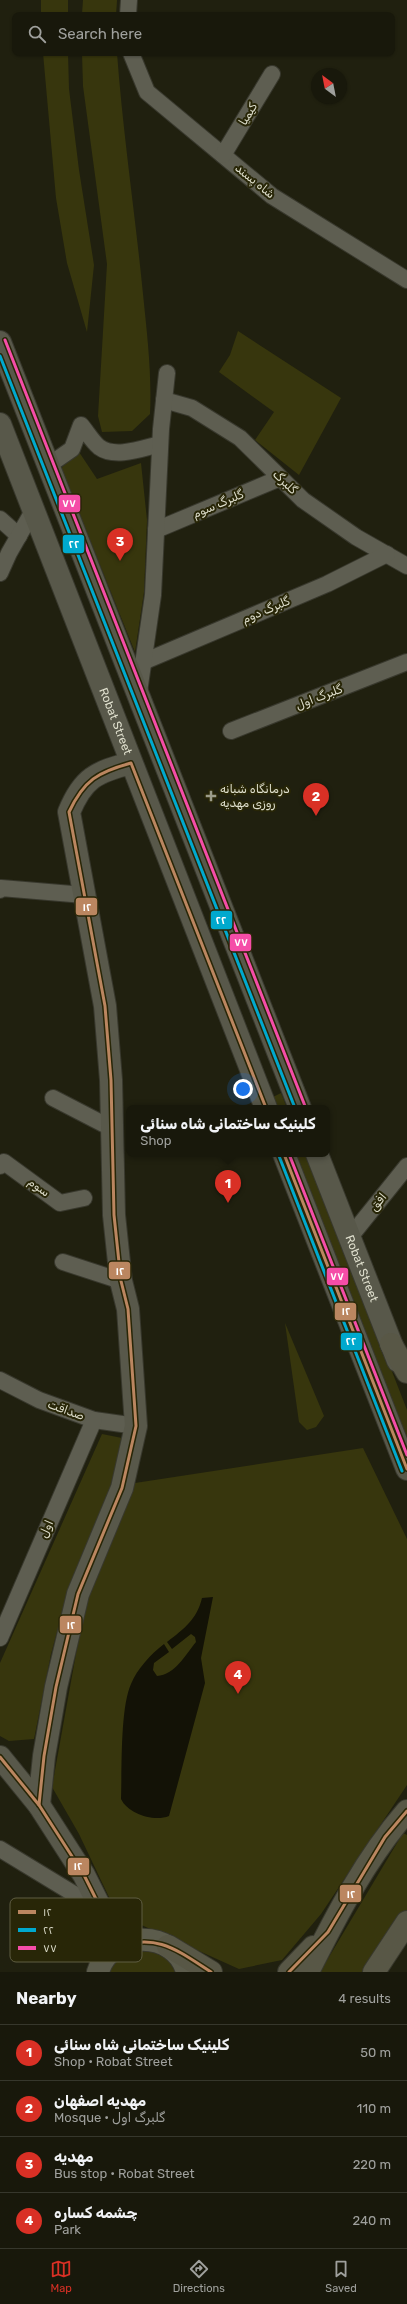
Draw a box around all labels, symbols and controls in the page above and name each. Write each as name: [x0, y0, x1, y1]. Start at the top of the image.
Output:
search box: [12, 12, 395, 56]
icon: search: [26, 23, 48, 45]
text: Search here: [58, 25, 142, 43]
north arrow: [311, 68, 347, 104]
street label: کیمیا: [236, 100, 260, 128]
street label: شاه پسند: [232, 161, 278, 202]
street label: گلبرگ: [269, 467, 300, 498]
street label: گلبرگ سوم: [190, 487, 247, 523]
line badge: ۷۷: [58, 494, 81, 513]
text: ۷۷: [62, 497, 76, 510]
pin: 3: [107, 528, 133, 561]
line badge: ۲۲: [62, 534, 85, 554]
text: ۲۲: [69, 538, 79, 551]
street label: گلبرگ دوم: [240, 593, 293, 628]
street label: گلبرگ اول: [294, 681, 345, 713]
street label: Robat Street: [96, 686, 135, 757]
place label: درمانگاه شبانه روزی مهدیه: [220, 782, 290, 811]
pin: 2: [303, 783, 329, 816]
marker: درمانگاه شبانه روزی مهدیه: [205, 790, 217, 802]
line badge: ۱۲: [75, 897, 98, 916]
text: ۱۲: [82, 901, 92, 914]
line badge: ۲۲: [210, 910, 233, 930]
text: ۲۲: [216, 914, 226, 927]
line badge: ۷۷: [229, 933, 252, 952]
text: ۷۷: [234, 936, 248, 949]
your location: [233, 1079, 253, 1099]
popup: [126, 1105, 330, 1157]
text: کلینیک ساختمانی شاه سنائی: [140, 1115, 316, 1133]
text: Shop: [140, 1133, 172, 1148]
pin: 1: [215, 1170, 241, 1203]
street label: سوم: [24, 1175, 52, 1201]
street label: افق: [367, 1190, 390, 1214]
street label: Robat Street: [342, 1233, 381, 1304]
line badge: ۱۲: [108, 1261, 131, 1280]
text: ۱۲: [115, 1265, 125, 1278]
line badge: ۷۷: [326, 1267, 349, 1286]
text: ۷۷: [330, 1270, 344, 1283]
line badge: ۱۲: [334, 1302, 357, 1321]
text: ۱۲: [341, 1305, 351, 1318]
line badge: ۲۲: [340, 1332, 363, 1351]
text: ۲۲: [346, 1335, 356, 1348]
street label: صداقت: [46, 1397, 86, 1423]
street label: اول: [36, 1518, 57, 1540]
line badge: ۱۲: [59, 1615, 82, 1634]
text: ۱۲: [66, 1619, 76, 1632]
pin: 4: [225, 1661, 251, 1694]
line badge: ۱۲: [67, 1857, 90, 1876]
text: ۱۲: [73, 1860, 83, 1873]
line badge: ۱۲: [339, 1884, 362, 1903]
text: ۱۲: [346, 1888, 356, 1901]
legend: [10, 1898, 142, 1962]
text: ۱۲: [43, 1906, 52, 1919]
text: ۲۲: [43, 1924, 54, 1937]
text: ۷۷: [43, 1942, 57, 1955]
text: Nearby: [16, 1988, 77, 2008]
text: 4 results: [338, 1991, 391, 2006]
text: کلینیک ساختمانی شاه سنائی: [54, 2036, 229, 2054]
text: 1: [26, 2045, 32, 2060]
text: 50 m: [360, 2045, 391, 2060]
text: Shop · Robat Street: [54, 2054, 172, 2069]
text: مهدیه اصفهان: [54, 2092, 146, 2110]
text: 2: [25, 2101, 33, 2116]
text: 110 m: [357, 2101, 391, 2116]
text: Mosque · گلبرگ اول: [54, 2110, 165, 2125]
text: مهدیه: [54, 2148, 93, 2166]
text: 3: [25, 2157, 33, 2172]
text: 220 m: [353, 2157, 391, 2172]
text: Bus stop · Robat Street: [54, 2166, 195, 2181]
text: چشمه کساره: [54, 2204, 137, 2222]
text: 4: [25, 2213, 33, 2228]
text: 240 m: [352, 2213, 391, 2228]
text: Park: [54, 2222, 81, 2237]
tab: Map: [50, 2258, 72, 2295]
tab: Directions: [173, 2258, 225, 2295]
tab: Saved: [325, 2258, 357, 2295]

